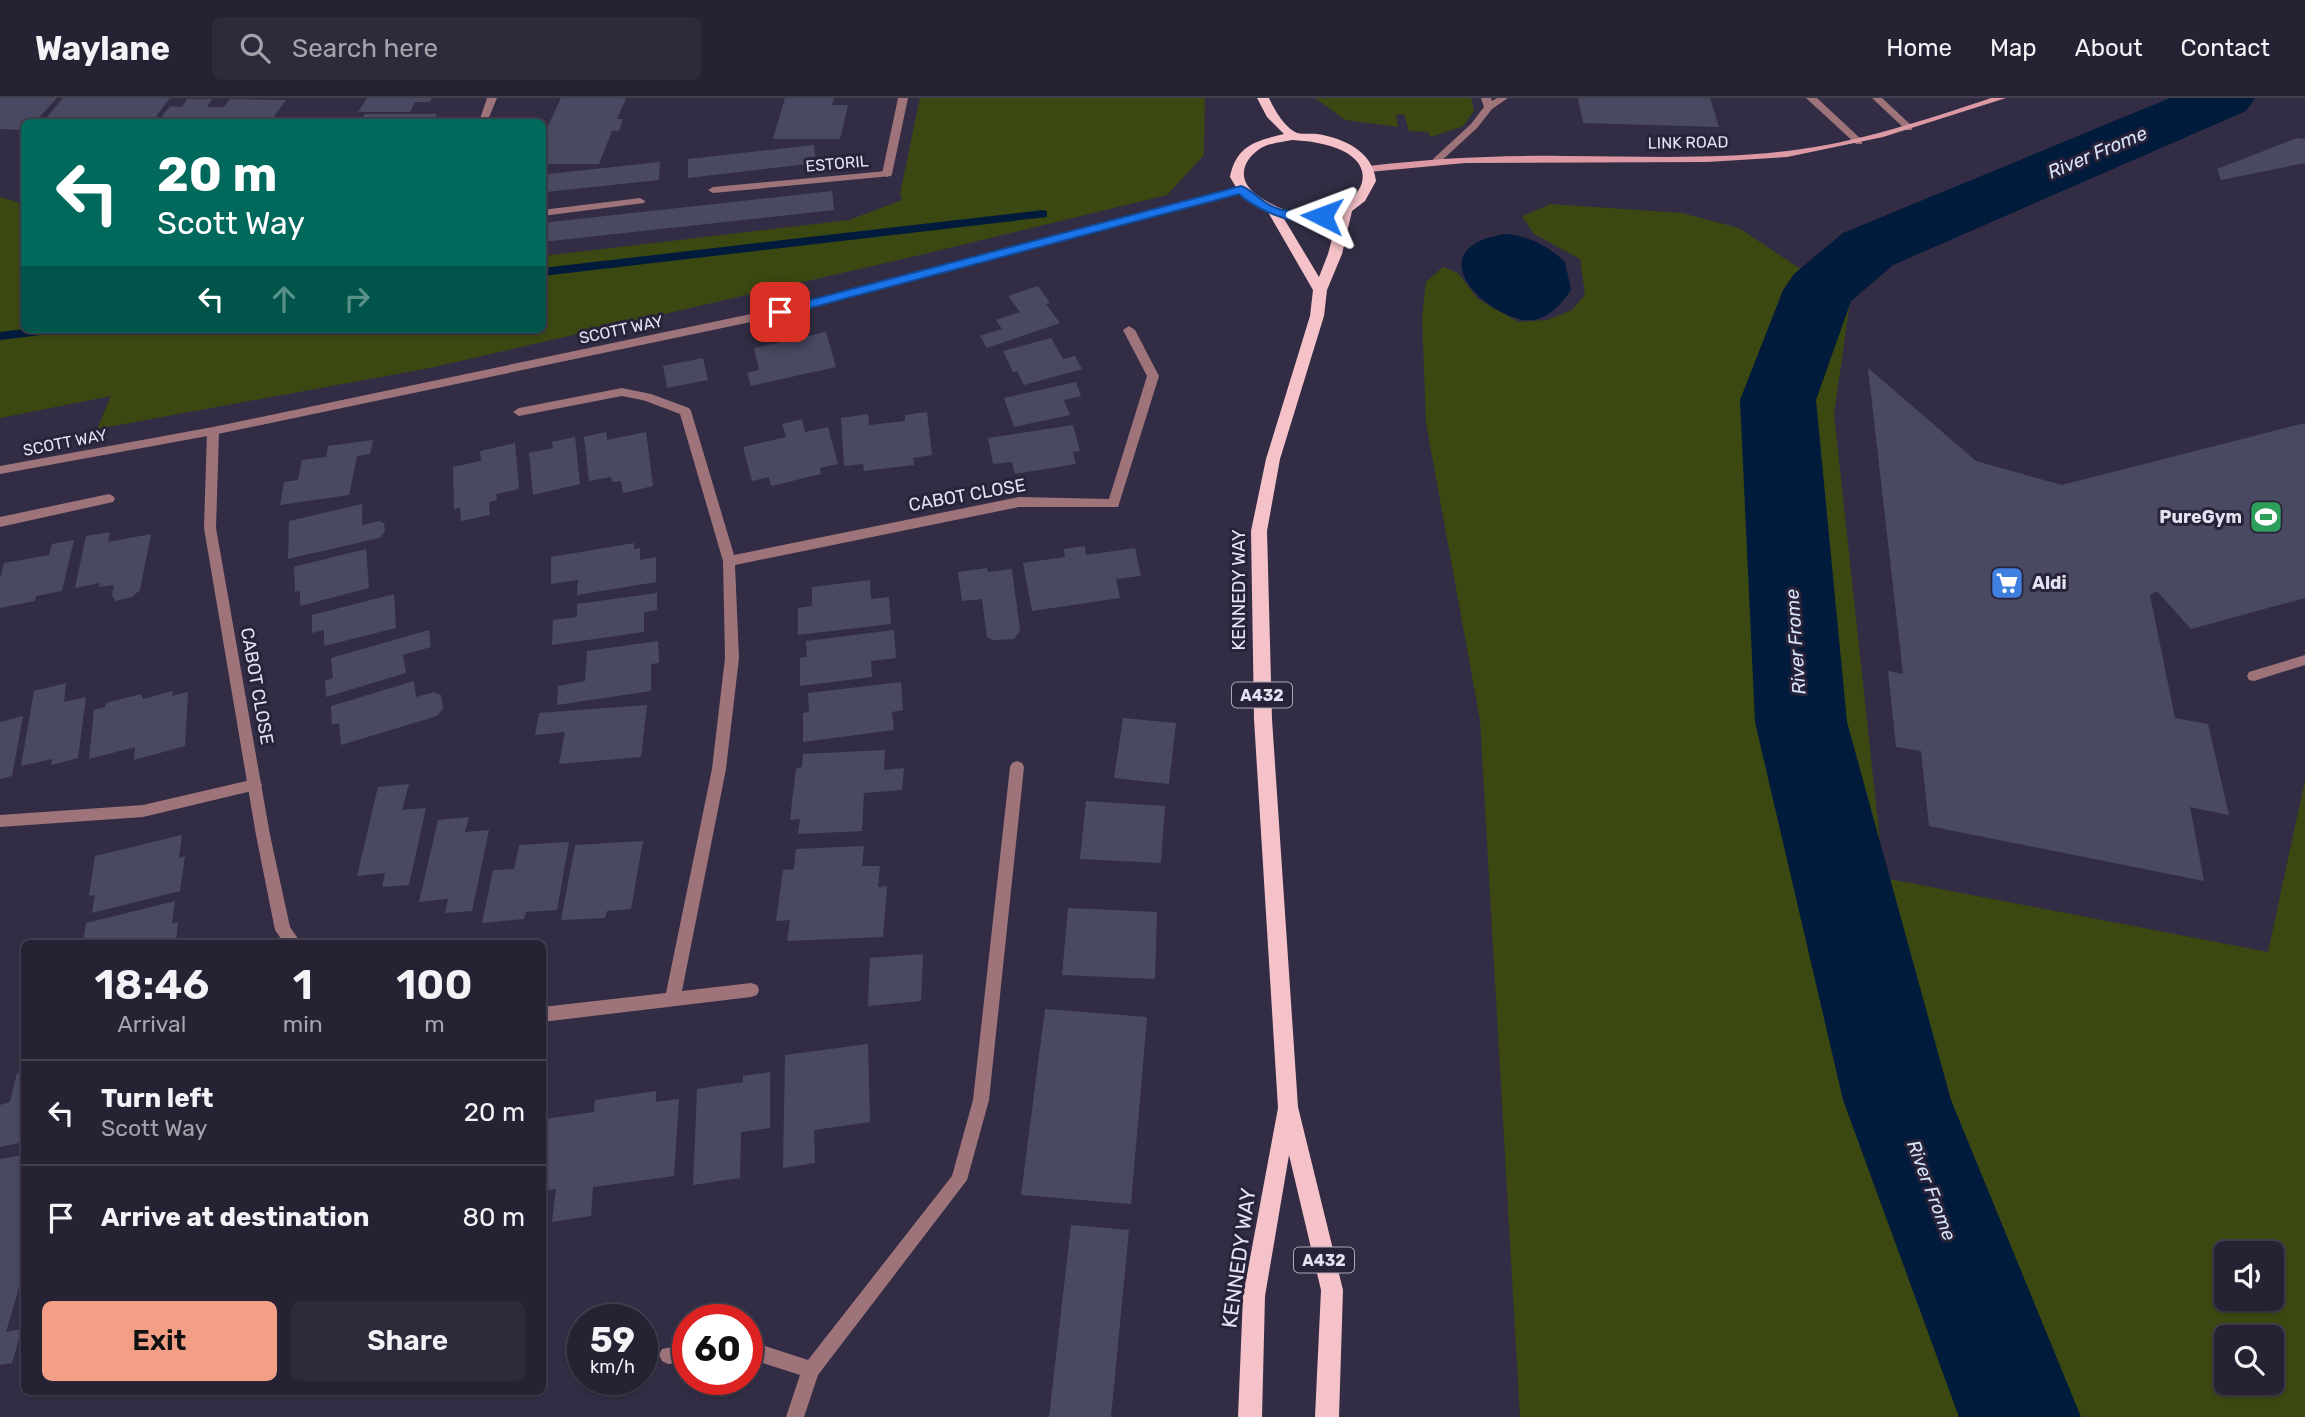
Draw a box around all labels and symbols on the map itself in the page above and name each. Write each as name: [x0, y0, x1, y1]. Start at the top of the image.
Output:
water label: River Frome: [2044, 121, 2151, 184]
street label: LINK ROAD: [1647, 132, 1729, 153]
street label: ESTORIL: [805, 151, 869, 176]
position arrow: [1285, 179, 1359, 253]
pin: [750, 282, 810, 342]
street label: SCOTT WAY: [577, 311, 665, 348]
street label: SCOTT WAY: [21, 425, 109, 460]
street label: CABOT CLOSE: [907, 474, 1027, 516]
sports icon: PureGym: [2247, 498, 2285, 536]
place label: PureGym: [2159, 506, 2242, 528]
street label: KENNEDY WAY: [1228, 529, 1250, 651]
supermarket icon: Aldi: [1988, 564, 2026, 602]
place label: Aldi: [2032, 572, 2067, 594]
water label: River Frome: [1780, 588, 1811, 696]
street label: CABOT CLOSE: [236, 626, 278, 746]
road number: A432: [1232, 682, 1292, 708]
water label: River Frome: [1902, 1137, 1961, 1244]
street label: KENNEDY WAY: [1216, 1186, 1261, 1330]
road number: A432: [1294, 1248, 1354, 1272]
speed limit sign: 60: [672, 1304, 763, 1395]

